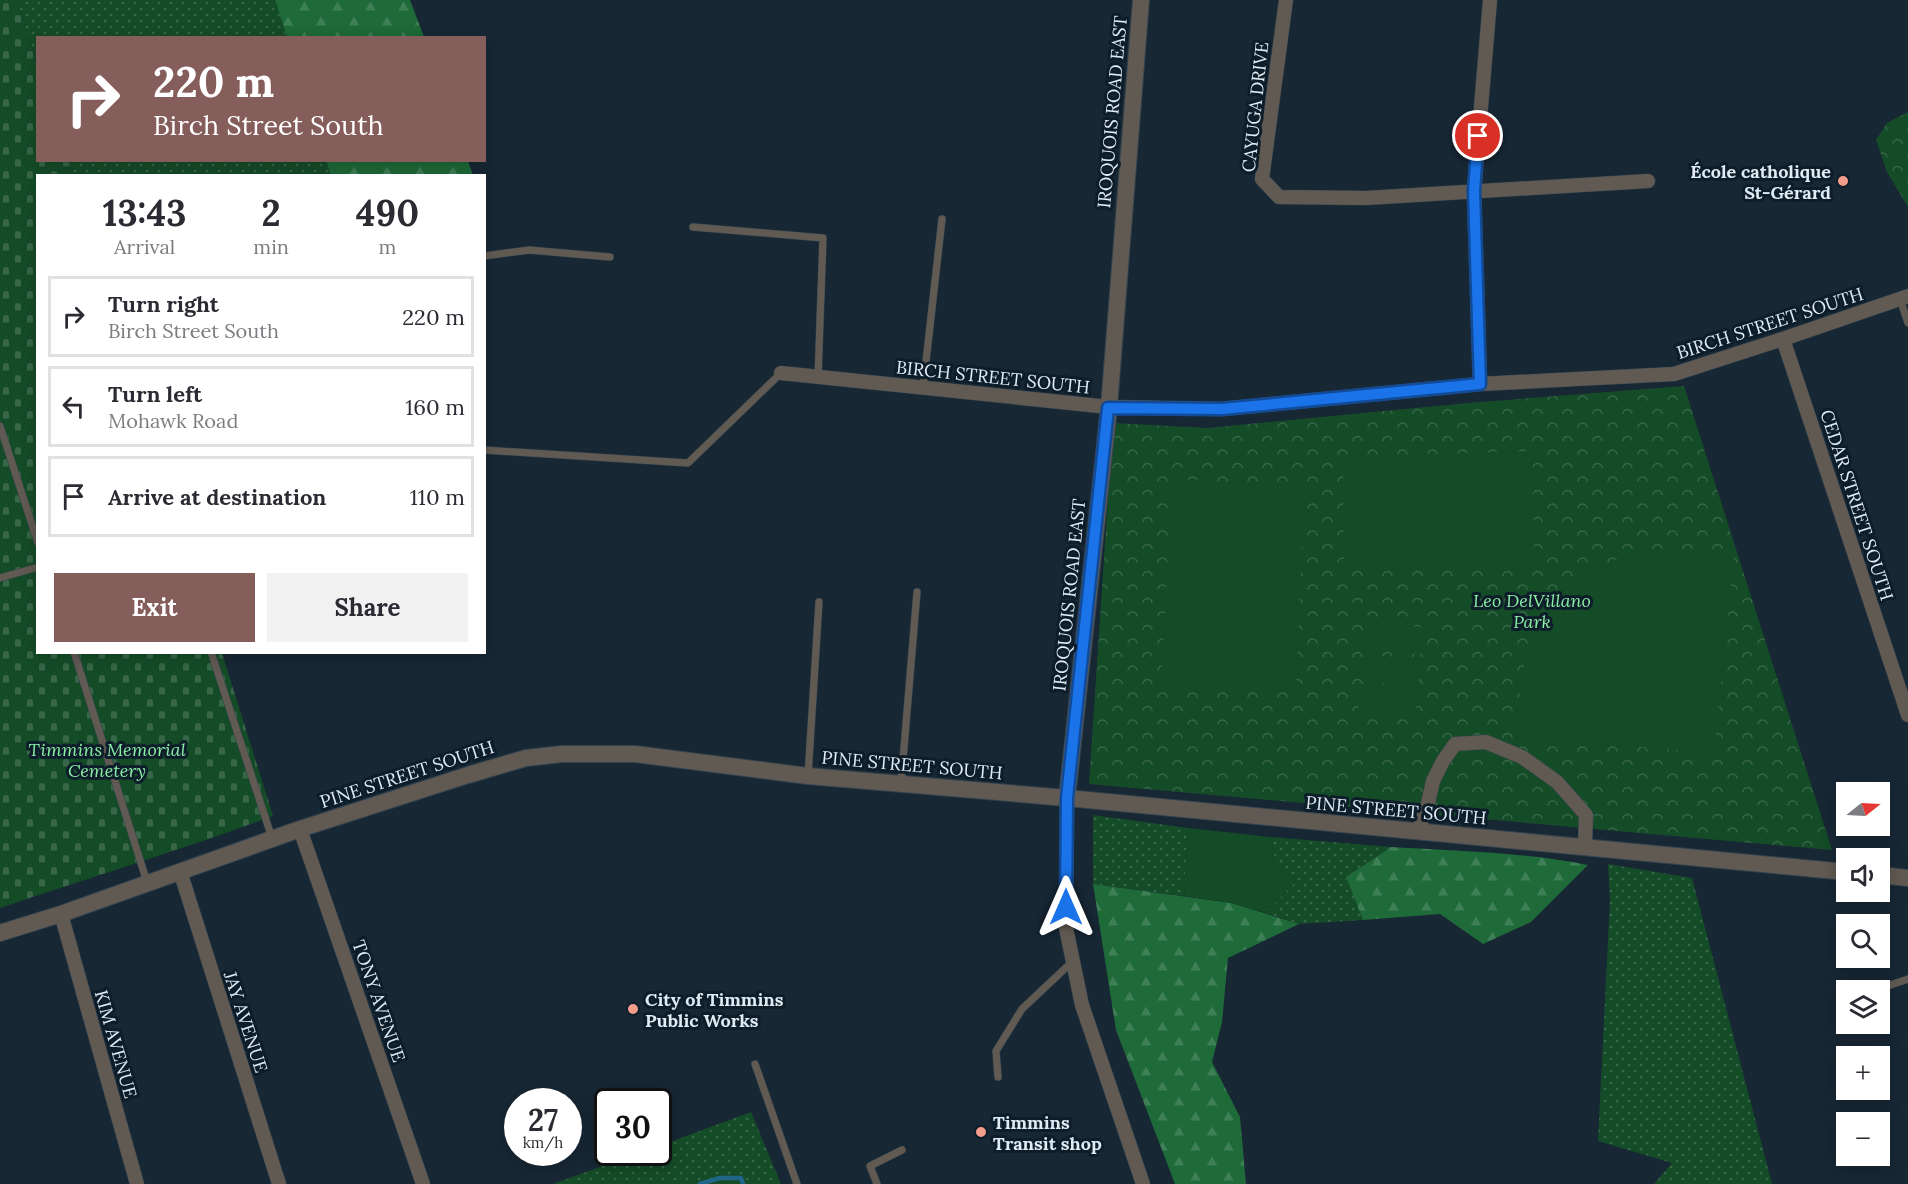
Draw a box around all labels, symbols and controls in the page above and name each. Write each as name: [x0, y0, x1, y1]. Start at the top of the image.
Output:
street label: IROQUOIS ROAD EAST: [1092, 14, 1132, 209]
street label: CAYUGA DRIVE: [1237, 41, 1273, 173]
text: 220 m: [153, 55, 274, 109]
icon: right: [54, 60, 132, 138]
text: Birch Street South: [153, 108, 384, 142]
pin: [1452, 110, 1503, 161]
icon: arrive: [1461, 119, 1494, 152]
place label: École catholique St-Gérard: [1690, 160, 1831, 204]
marker: École catholique St-Gérard: [1836, 174, 1850, 188]
text: 13:43: [103, 190, 186, 236]
text: 2: [262, 190, 281, 236]
text: 490: [356, 190, 419, 236]
text: Arrival: [114, 234, 175, 259]
text: min: [253, 234, 289, 259]
text: m: [379, 234, 396, 259]
street label: BIRCH STREET SOUTH: [1674, 282, 1866, 364]
text: Turn right: [108, 290, 219, 318]
icon: right: [57, 300, 90, 333]
text: 220 m: [402, 303, 465, 331]
text: Birch Street South: [108, 318, 279, 343]
street label: BIRCH STREET SOUTH: [895, 355, 1091, 399]
text: Turn left: [108, 380, 202, 408]
icon: left: [57, 390, 90, 423]
text: 160 m: [405, 393, 465, 421]
street label: CEDAR STREET SOUTH: [1815, 407, 1899, 603]
text: Mohawk Road: [108, 408, 238, 433]
icon: arrive: [57, 480, 90, 513]
text: Arrive at destination: [108, 483, 326, 511]
text: 110 m: [410, 483, 465, 511]
street label: IROQUOIS ROAD EAST: [1047, 497, 1091, 692]
button: Exit: [54, 573, 255, 642]
button: Share: [267, 573, 468, 642]
park label: Leo DelVillano Park: [1473, 589, 1591, 633]
street label: PINE STREET SOUTH: [317, 735, 497, 813]
park label: Timmins Memorial Cemetery: [28, 738, 186, 782]
street label: PINE STREET SOUTH: [820, 746, 1004, 784]
north arrow: [1836, 782, 1890, 836]
map controls: [1836, 782, 1890, 1166]
street label: PINE STREET SOUTH: [1304, 791, 1488, 829]
button: sound: [1836, 848, 1890, 902]
position arrow: [1034, 875, 1098, 939]
button: search: [1836, 914, 1890, 968]
street label: TONY AVENUE: [347, 937, 411, 1065]
street label: JAY AVENUE: [219, 968, 273, 1075]
button: layers: [1836, 980, 1890, 1034]
street label: KIM AVENUE: [90, 987, 142, 1101]
place label: City of Timmins Public Works: [645, 988, 784, 1032]
marker: City of Timmins Public Works: [626, 1002, 640, 1016]
button: +: [1836, 1046, 1890, 1100]
speed limit sign: 30: [594, 1088, 672, 1166]
text: 27: [528, 1101, 558, 1139]
place label: Timmins Transit shop: [993, 1111, 1102, 1155]
button: −: [1836, 1112, 1890, 1166]
marker: Timmins Transit shop: [974, 1125, 988, 1139]
text: km/h: [523, 1133, 563, 1152]

